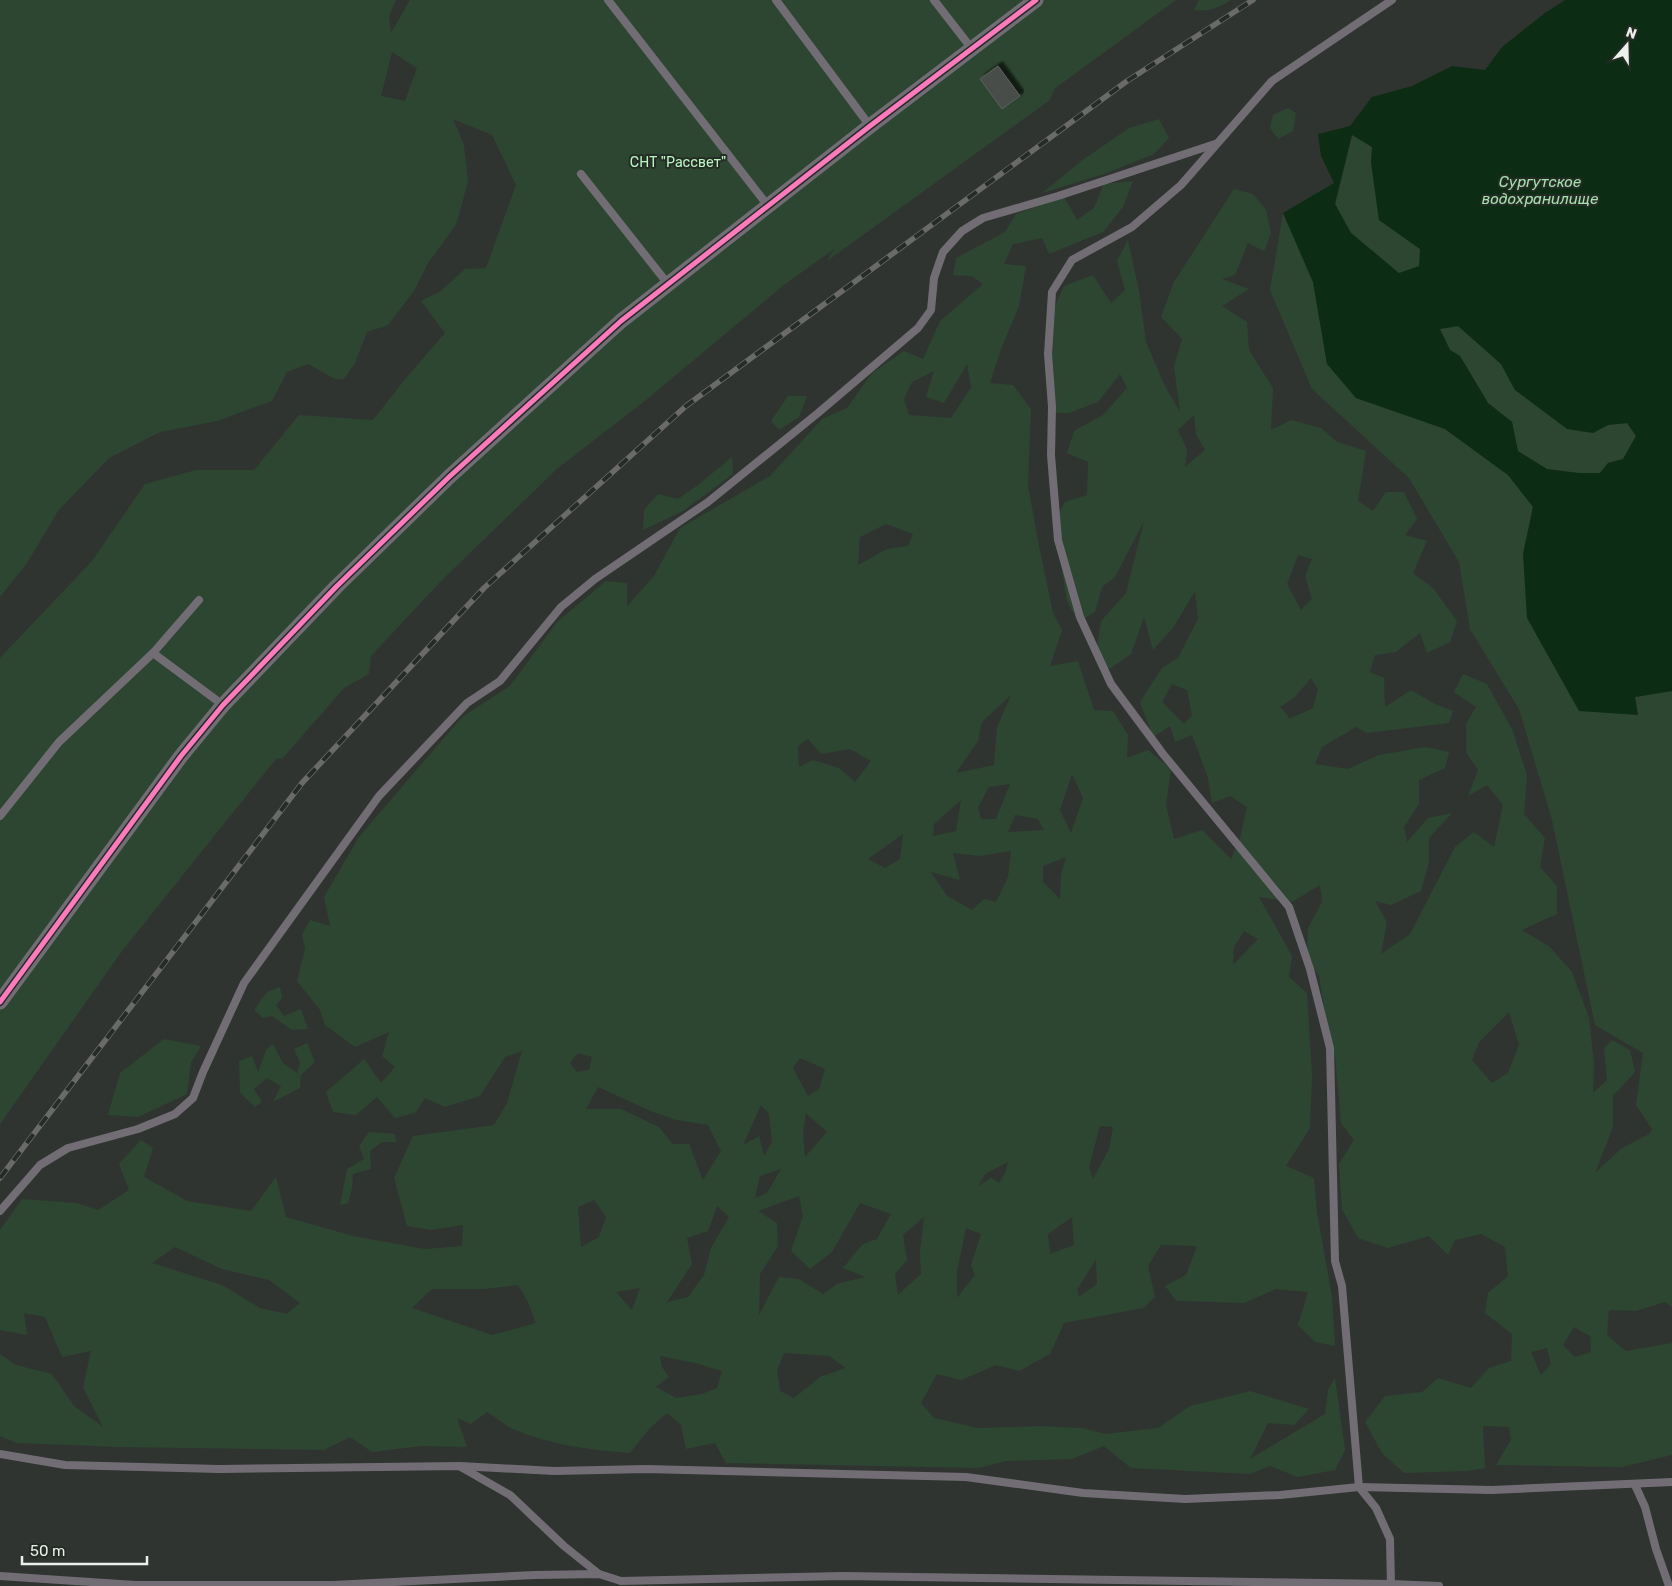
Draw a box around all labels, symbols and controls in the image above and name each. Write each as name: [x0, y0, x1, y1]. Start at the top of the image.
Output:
north arrow: [1602, 20, 1652, 70]
text: N: [1624, 24, 1639, 43]
park label: СНТ "Рассвет": [630, 154, 726, 171]
water label: Сургутское водохранилище: [1482, 173, 1599, 208]
scale bar: [22, 1534, 148, 1566]
text: 50 m: [30, 1542, 65, 1560]

